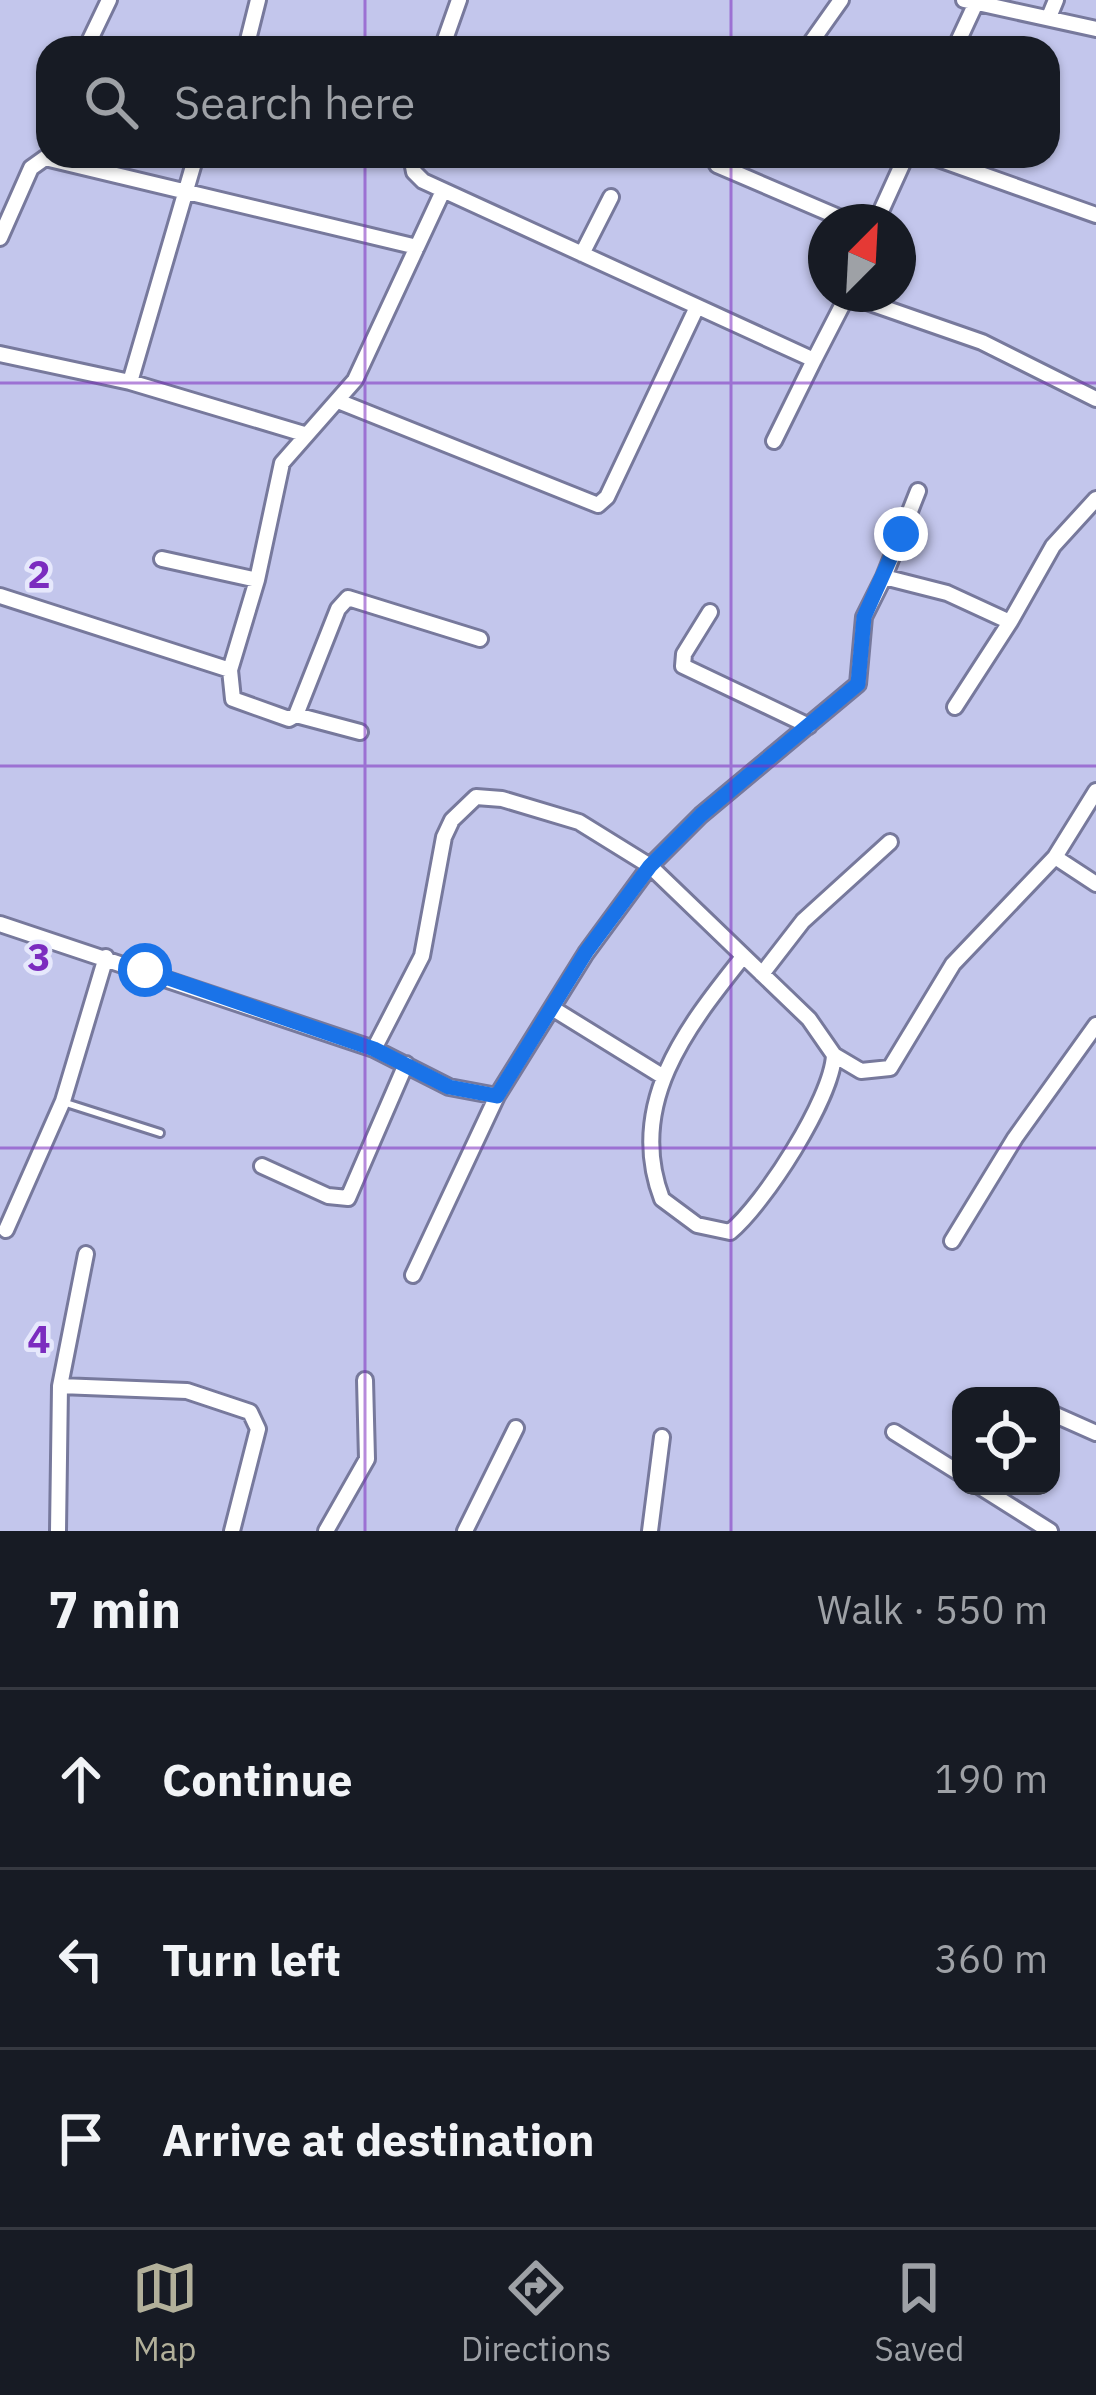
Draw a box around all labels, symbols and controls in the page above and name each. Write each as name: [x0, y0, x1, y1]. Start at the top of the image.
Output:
search box: [36, 36, 1060, 168]
icon: search: [78, 69, 144, 135]
text: Search here: [174, 73, 415, 131]
north arrow: [808, 204, 916, 312]
route end: [874, 507, 928, 561]
text: 2: [27, 548, 51, 599]
text: 3: [27, 931, 51, 982]
route start: [118, 943, 172, 997]
text: 4: [27, 1313, 51, 1364]
map controls: [952, 1387, 1060, 1495]
button: locate: [952, 1387, 1060, 1495]
text: 7 min: [48, 1576, 181, 1642]
text: Walk · 550 m: [817, 1584, 1048, 1635]
icon: ahead: [48, 1746, 114, 1812]
text: Continue: [162, 1750, 353, 1808]
text: 190 m: [935, 1753, 1048, 1804]
icon: left: [48, 1926, 114, 1992]
text: Turn left: [162, 1930, 341, 1988]
text: 360 m: [935, 1933, 1048, 1984]
icon: arrive: [48, 2106, 114, 2172]
text: Arrive at destination: [162, 2110, 595, 2168]
tab: Map: [132, 2255, 198, 2370]
tab: Directions: [461, 2255, 611, 2370]
tab: Saved: [875, 2255, 964, 2370]

